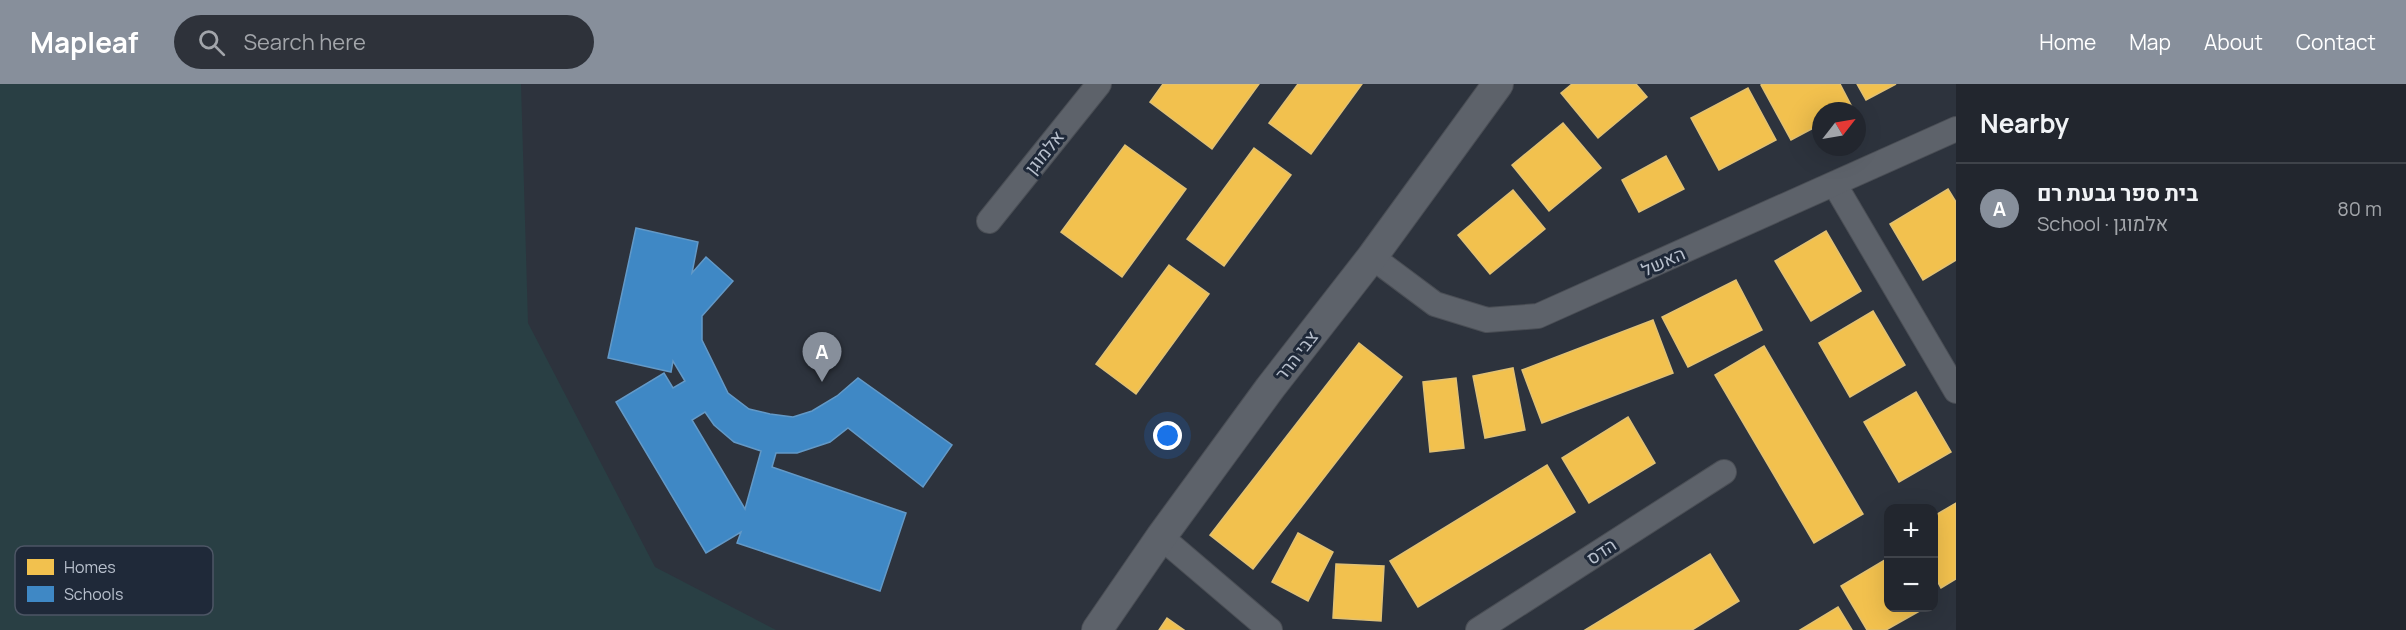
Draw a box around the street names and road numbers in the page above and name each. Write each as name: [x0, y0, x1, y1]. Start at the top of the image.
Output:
street label: אלמוגן: [1019, 125, 1069, 179]
street label: האשל: [1637, 241, 1689, 281]
street label: צבי הרר: [1269, 325, 1323, 385]
street label: הדס: [1581, 532, 1621, 570]

